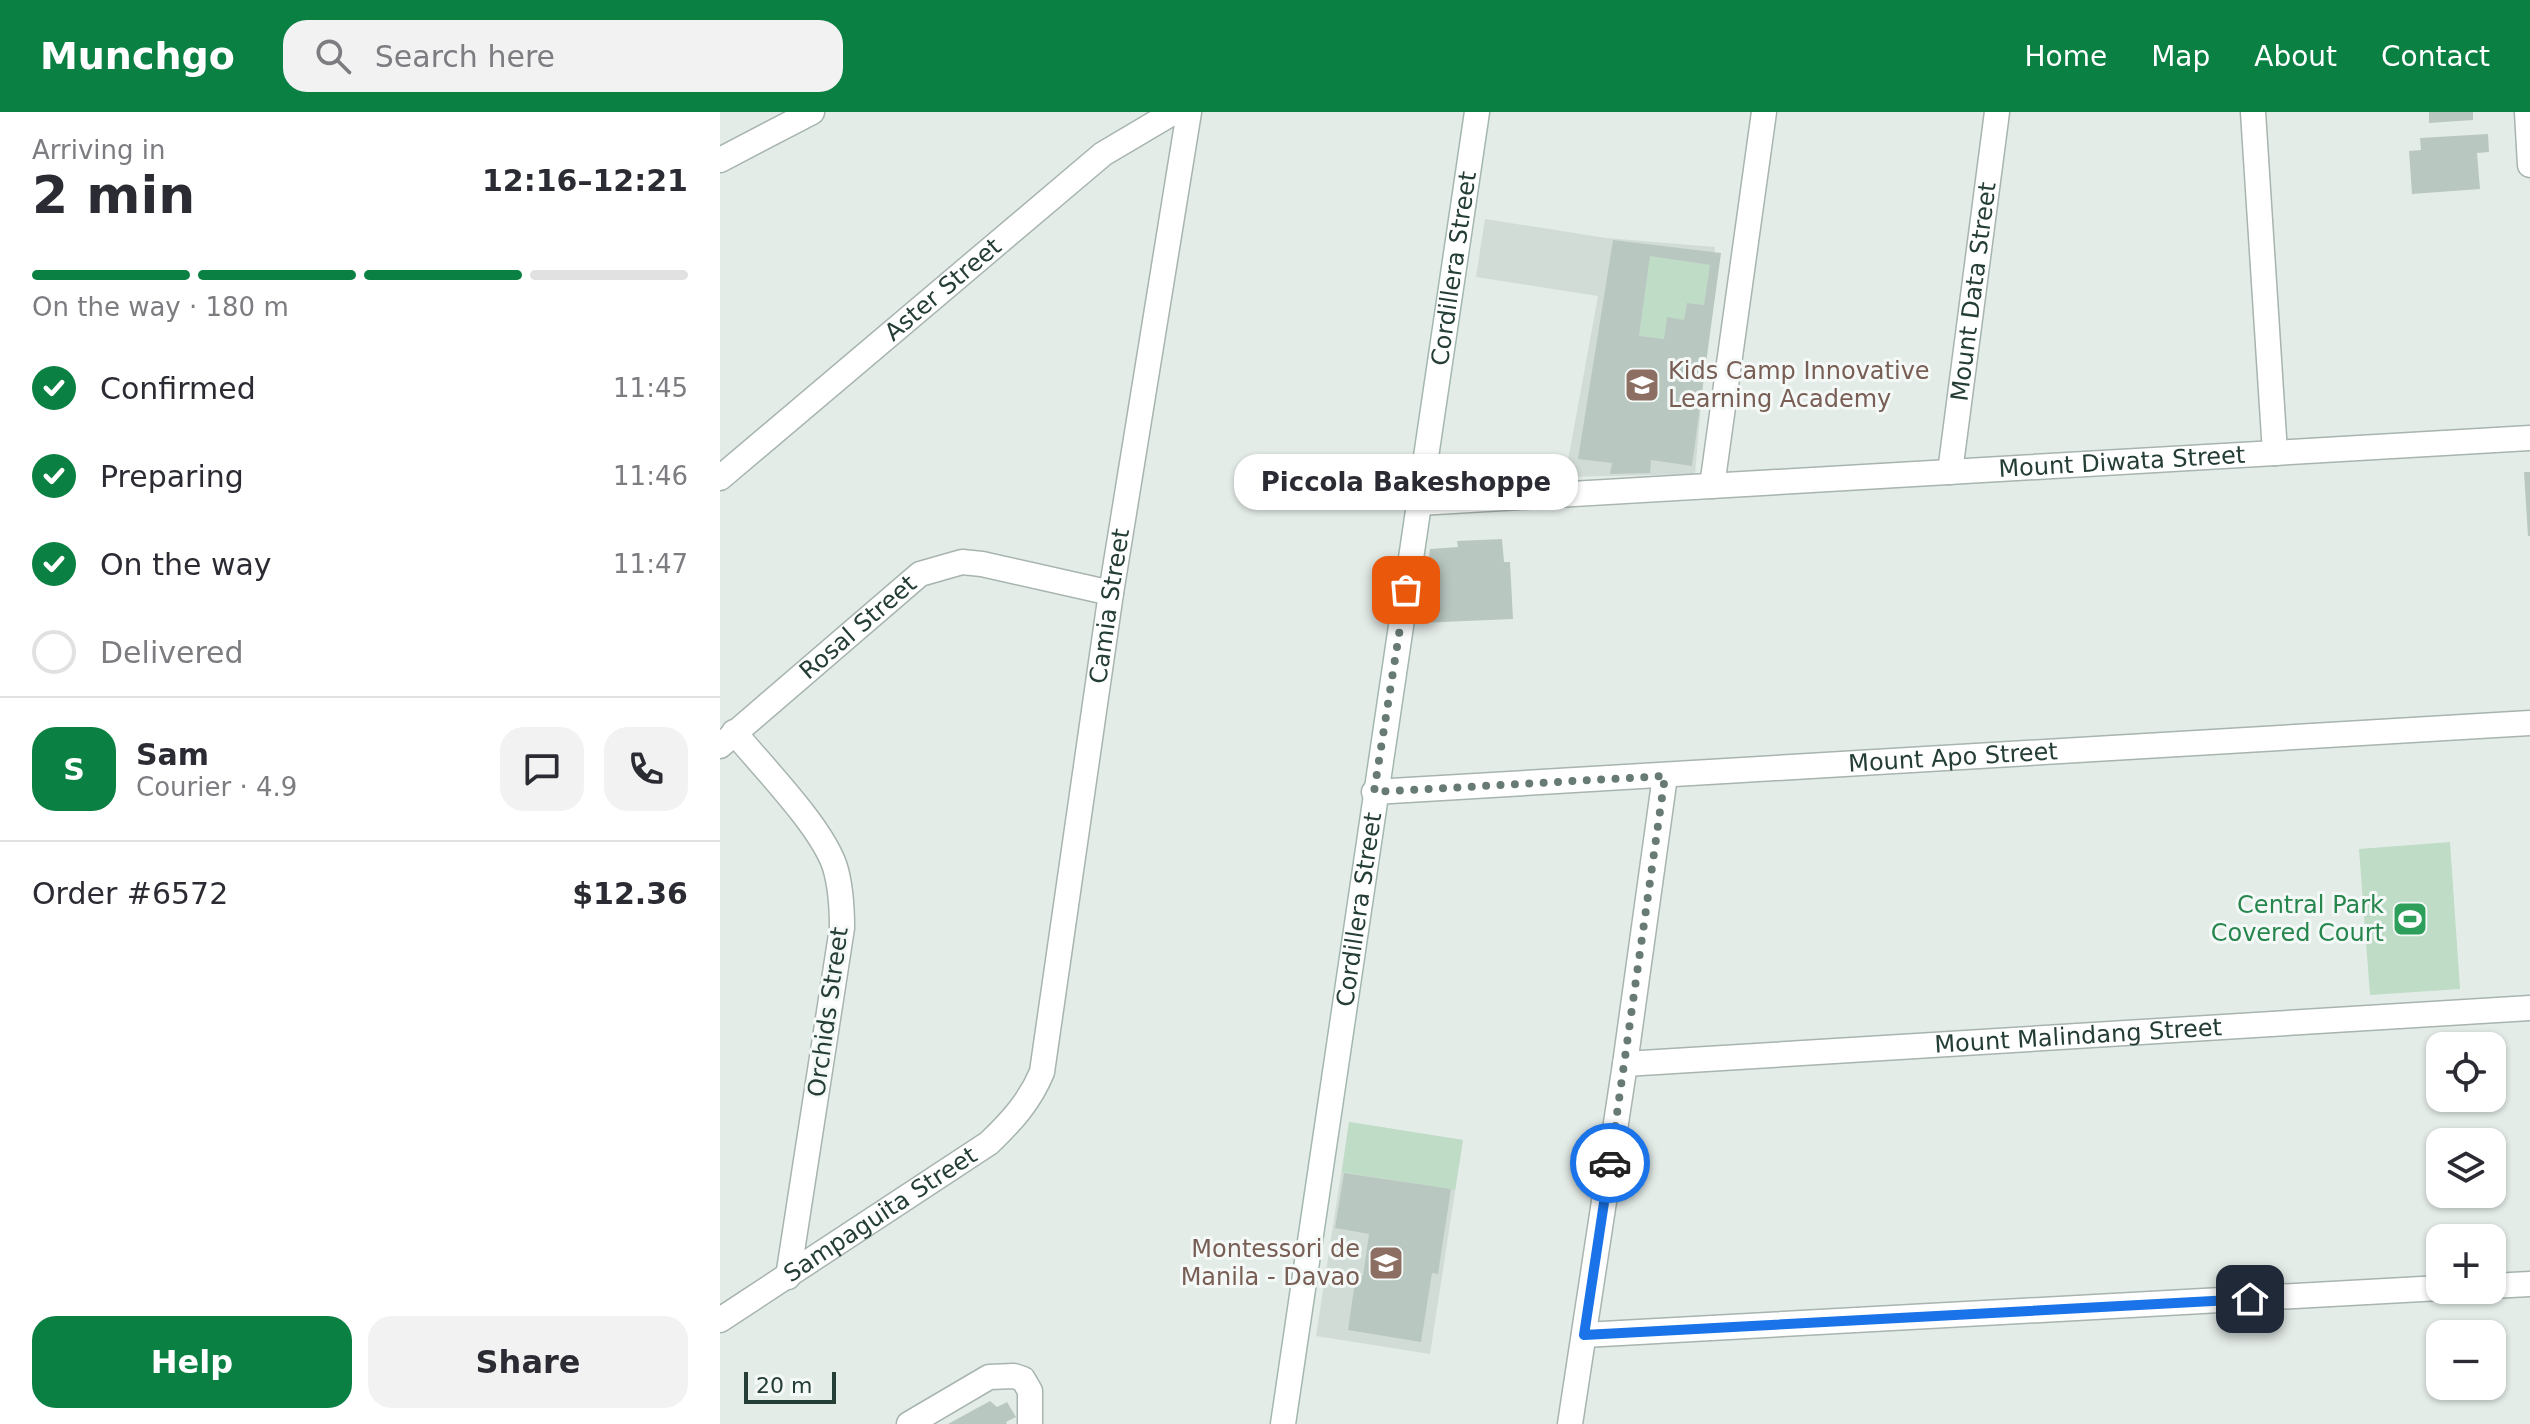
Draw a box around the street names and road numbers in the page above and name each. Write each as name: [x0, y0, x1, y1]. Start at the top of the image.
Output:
street label: Cordillera Street: [1426, 170, 1482, 368]
street label: Mount Data Street: [1945, 180, 2002, 403]
street label: Aster Street: [879, 232, 1007, 346]
street label: Mount Diwata Street: [1998, 441, 2246, 483]
street label: Camia Street: [1084, 526, 1135, 686]
street label: Rosal Street: [794, 570, 922, 685]
street label: Mount Apo Street: [1847, 737, 2059, 778]
street label: Cordillera Street: [1331, 811, 1387, 1009]
street label: Orchids Street: [802, 925, 854, 1099]
street label: Mount Malindang Street: [1934, 1013, 2223, 1059]
street label: Sampaguita Street: [779, 1141, 982, 1288]

